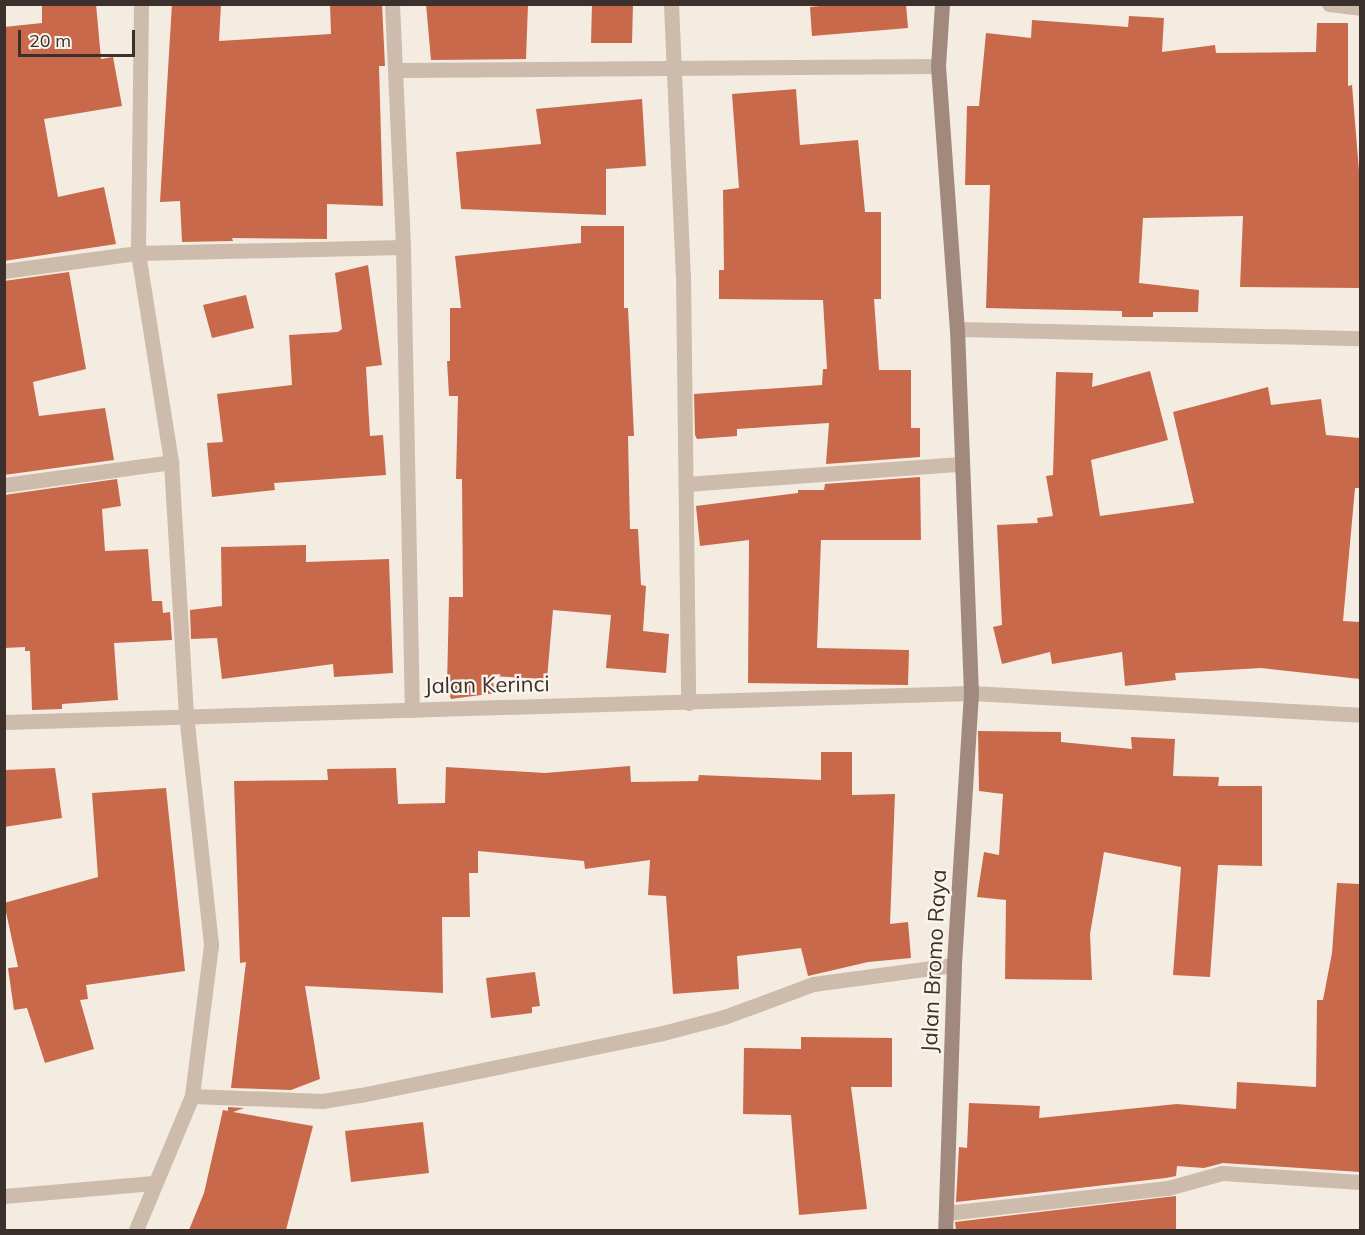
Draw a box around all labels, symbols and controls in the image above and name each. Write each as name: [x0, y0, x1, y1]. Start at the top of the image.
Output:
scale bar: [21, 18, 138, 56]
text: 20 m: [29, 29, 71, 52]
street label: Jalan Kerinci: [424, 671, 550, 699]
street label: Jalan Bromo Raya: [916, 869, 952, 1053]

